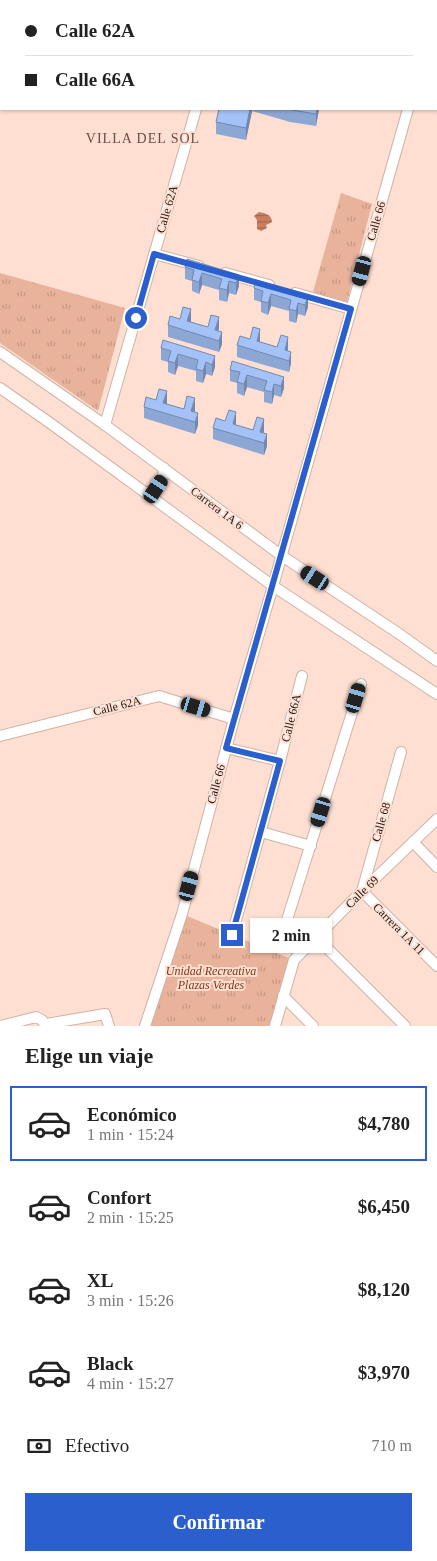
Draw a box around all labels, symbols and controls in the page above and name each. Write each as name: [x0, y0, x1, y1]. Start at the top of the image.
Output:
text: Calle 62A: [55, 20, 135, 41]
text: Calle 66A: [55, 69, 135, 90]
district label: VILLA DEL SOL: [86, 131, 200, 146]
street label: Calle 62A: [154, 183, 181, 234]
street label: Calle 66: [364, 200, 388, 242]
car: [350, 255, 373, 287]
route start: [125, 307, 147, 329]
car: [141, 472, 170, 506]
street label: Carrera 1A 6: [188, 484, 246, 532]
car: [298, 564, 331, 592]
car: [344, 681, 367, 715]
street label: Calle 66A: [278, 692, 304, 743]
street label: Calle 62A: [92, 693, 143, 719]
car: [179, 695, 212, 719]
street label: Calle 66: [204, 763, 228, 805]
car: [309, 795, 332, 829]
street label: Calle 68: [369, 801, 393, 843]
car: [177, 870, 200, 902]
street label: Calle 69: [343, 873, 381, 911]
street label: Carrera 1A 11: [370, 900, 428, 958]
callout: 2 min: [250, 918, 332, 952]
route end: [221, 924, 243, 946]
text: 2 min: [272, 927, 310, 944]
park label: Unidad Recreativa Plazas Verdes: [166, 964, 256, 992]
text: Elige un viaje: [25, 1043, 153, 1068]
icon: car: [27, 1101, 72, 1146]
text: Económico: [87, 1104, 177, 1125]
text: $4,780: [358, 1113, 410, 1134]
text: 1 min · 15:24: [87, 1126, 174, 1143]
icon: car: [27, 1184, 72, 1229]
text: Confort: [87, 1187, 151, 1208]
text: $6,450: [358, 1196, 410, 1217]
text: 2 min · 15:25: [87, 1209, 174, 1226]
icon: car: [27, 1267, 72, 1312]
text: XL: [87, 1270, 113, 1291]
text: $8,120: [358, 1279, 410, 1300]
text: 3 min · 15:26: [87, 1292, 174, 1309]
icon: car: [27, 1350, 72, 1395]
text: Black: [87, 1353, 133, 1374]
text: $3,970: [358, 1362, 410, 1383]
text: 4 min · 15:27: [87, 1375, 174, 1392]
icon: cash: [25, 1432, 53, 1460]
text: Efectivo: [65, 1435, 129, 1456]
text: 710 m: [372, 1437, 412, 1454]
button: Confirmar: [25, 1493, 412, 1551]

